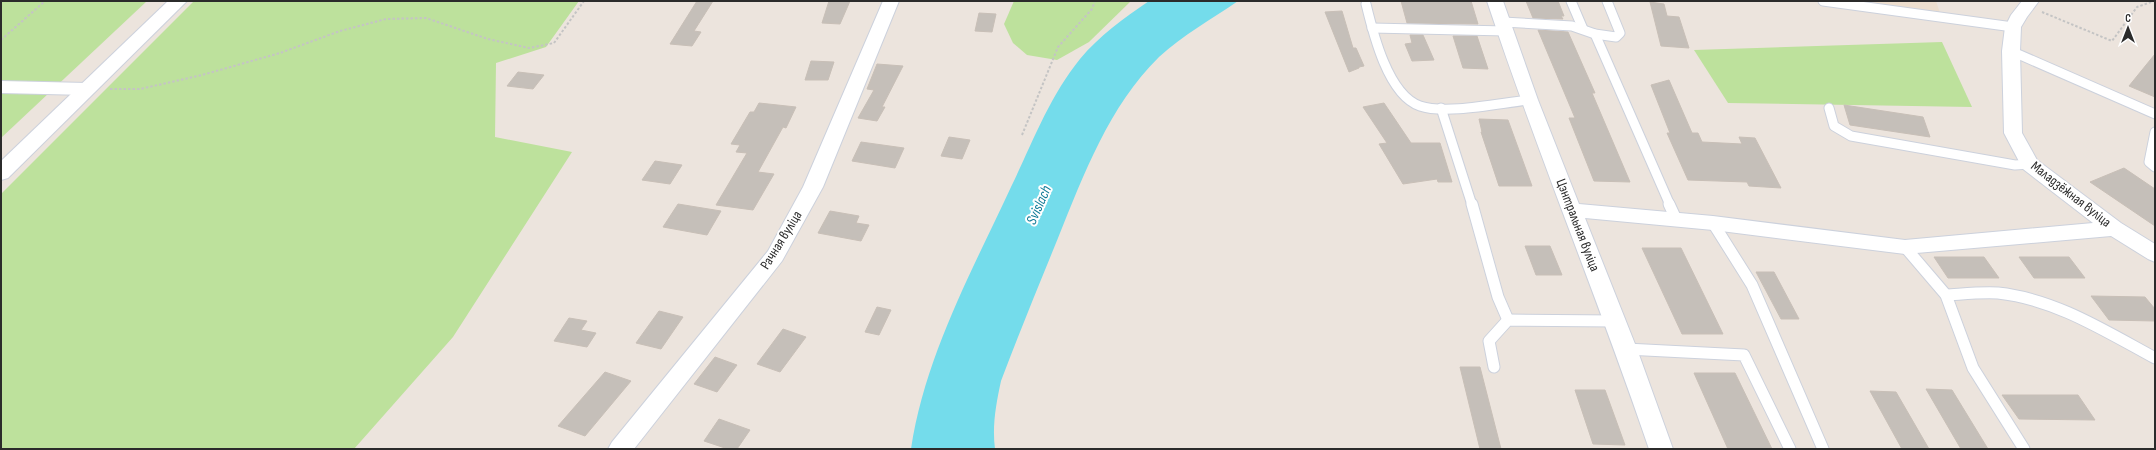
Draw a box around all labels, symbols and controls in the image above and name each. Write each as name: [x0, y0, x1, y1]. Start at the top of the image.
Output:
north arrow: [2108, 8, 2148, 48]
text: С: [2125, 12, 2131, 25]
street label: Маладзёжная вуліца: [2027, 157, 2115, 231]
street label: Цэнтральная вуліца: [1553, 176, 1603, 274]
water label: Svislach: [1022, 182, 1056, 228]
street label: Рачная вуліца: [756, 208, 806, 272]

